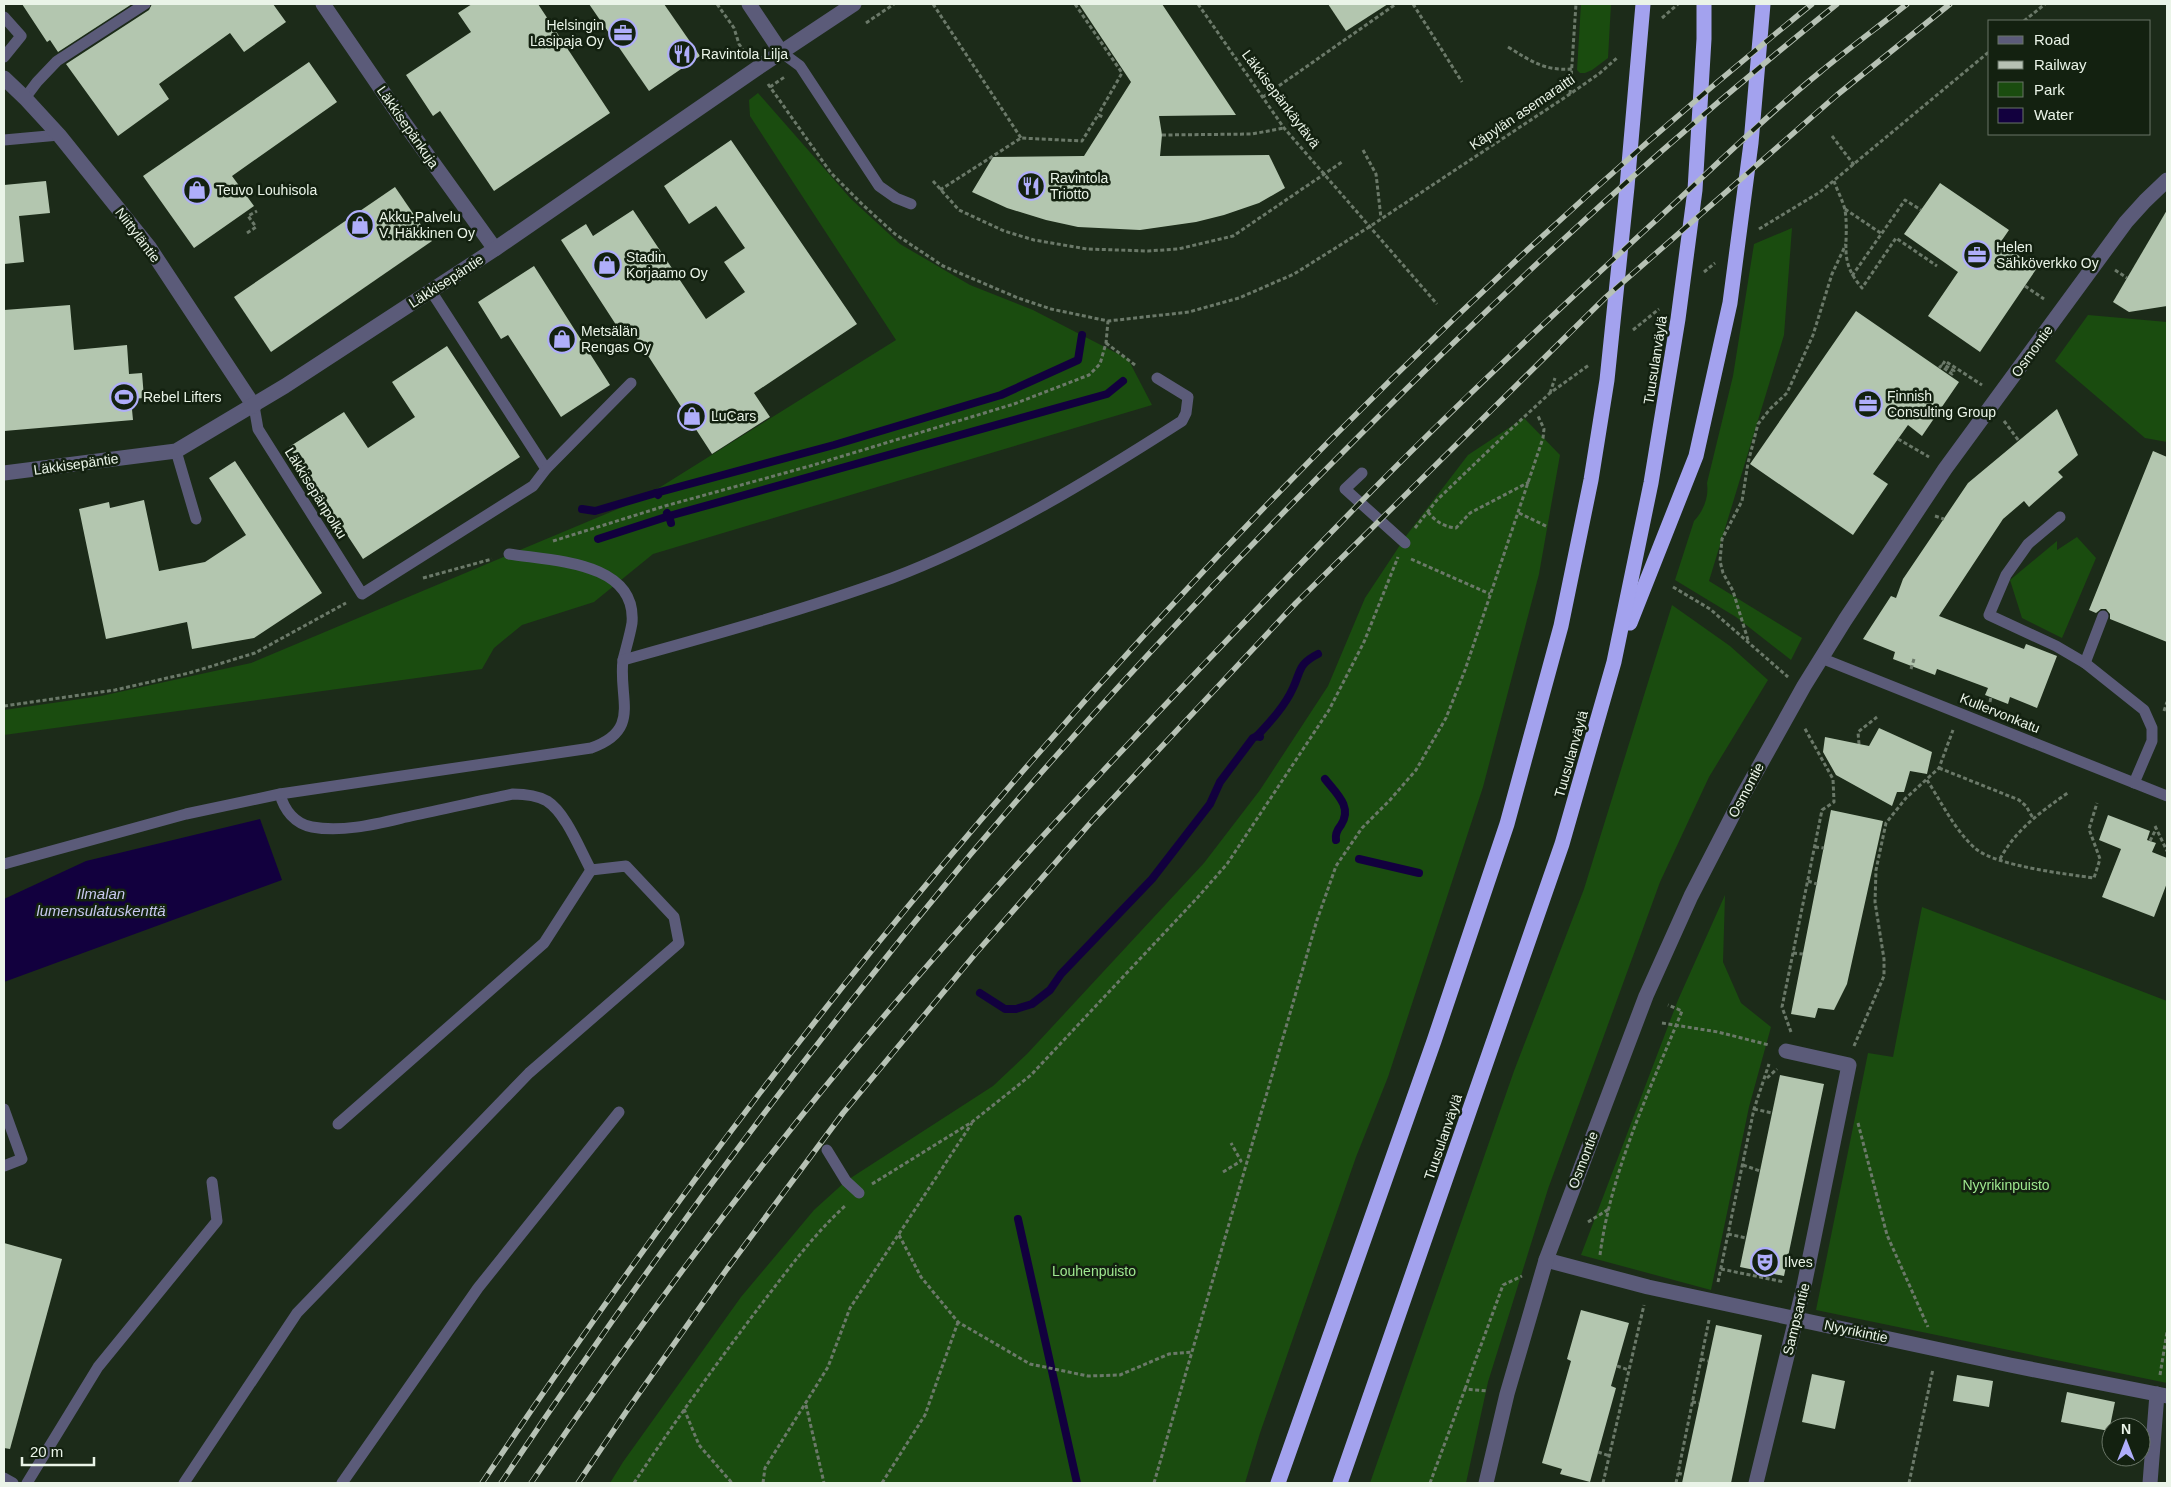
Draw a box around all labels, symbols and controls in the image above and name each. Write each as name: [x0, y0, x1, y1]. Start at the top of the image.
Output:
place label: Helsingin Lasipaja Oy: [530, 17, 604, 49]
office icon: Helsingin Lasipaja Oy: [608, 18, 638, 48]
legend: [1988, 20, 2151, 135]
text: Road: [2034, 31, 2070, 48]
restaurant icon: Ravintola Lilja: [667, 39, 697, 69]
place label: Ravintola Lilja: [701, 46, 788, 62]
street label: Läkkisepänkäytävä: [1239, 47, 1323, 152]
text: Railway: [2034, 56, 2087, 73]
street label: Käpylän asemaraitti: [1467, 71, 1577, 153]
text: Park: [2034, 81, 2065, 98]
street label: Läkkisepänkuja: [374, 83, 442, 171]
text: Water: [2034, 106, 2073, 123]
place label: Ravintola Triotto: [1050, 170, 1109, 202]
restaurant icon: Ravintola Triotto: [1016, 171, 1046, 201]
shop icon: Teuvo Louhisola: [182, 175, 212, 205]
place label: Teuvo Louhisola: [216, 182, 317, 198]
street label: Niittyläntie: [112, 204, 164, 266]
place label: Akku-Palvelu V. Häkkinen Oy: [379, 209, 475, 241]
shop icon: Akku-Palvelu V. Häkkinen Oy: [345, 210, 375, 240]
place label: Helen Sähköverkko Oy: [1996, 239, 2099, 271]
office icon: Helen Sähköverkko Oy: [1962, 240, 1992, 270]
place label: Stadin Korjaamo Oy: [626, 249, 708, 281]
shop icon: Stadin Korjaamo Oy: [592, 250, 622, 280]
street label: Läkkisepäntie: [406, 251, 486, 311]
street label: Tuusulanväylä: [1640, 314, 1670, 406]
street label: Osmontie: [2008, 322, 2056, 380]
place label: Metsälän Rengas Oy: [581, 323, 651, 355]
shop icon: Metsälän Rengas Oy: [547, 324, 577, 354]
sports icon: Rebel Lifters: [109, 382, 139, 412]
place label: Finnish Consulting Group: [1887, 388, 1996, 420]
place label: Rebel Lifters: [143, 389, 222, 405]
office icon: Finnish Consulting Group: [1853, 389, 1883, 419]
shop icon: LuCars: [677, 401, 707, 431]
place label: LuCars: [711, 408, 756, 424]
street label: Läkkisepänpolku: [282, 445, 350, 541]
street label: Läkkisepäntie: [32, 450, 120, 478]
street label: Kullervonkatu: [1958, 690, 2042, 736]
street label: Tuusulanväylä: [1551, 708, 1591, 799]
street label: Osmontie: [1725, 760, 1767, 820]
water label: Ilmalan lumensulatuskenttä: [36, 885, 166, 919]
street label: Tuusulanväylä: [1421, 1092, 1465, 1182]
street label: Osmontie: [1565, 1129, 1601, 1191]
park label: Nyyrikinpuisto: [1962, 1177, 2050, 1193]
theatre icon: Ilves: [1750, 1247, 1780, 1277]
place label: Ilves: [1784, 1254, 1813, 1270]
park label: Louhenpuisto: [1052, 1263, 1136, 1279]
street label: Sampsantie: [1779, 1281, 1813, 1357]
street label: Nyyrikintie: [1823, 1316, 1889, 1346]
north arrow: [2101, 1417, 2151, 1467]
text: N: [2121, 1421, 2131, 1437]
scale bar: [22, 1434, 95, 1466]
text: 20 m: [30, 1443, 63, 1460]

